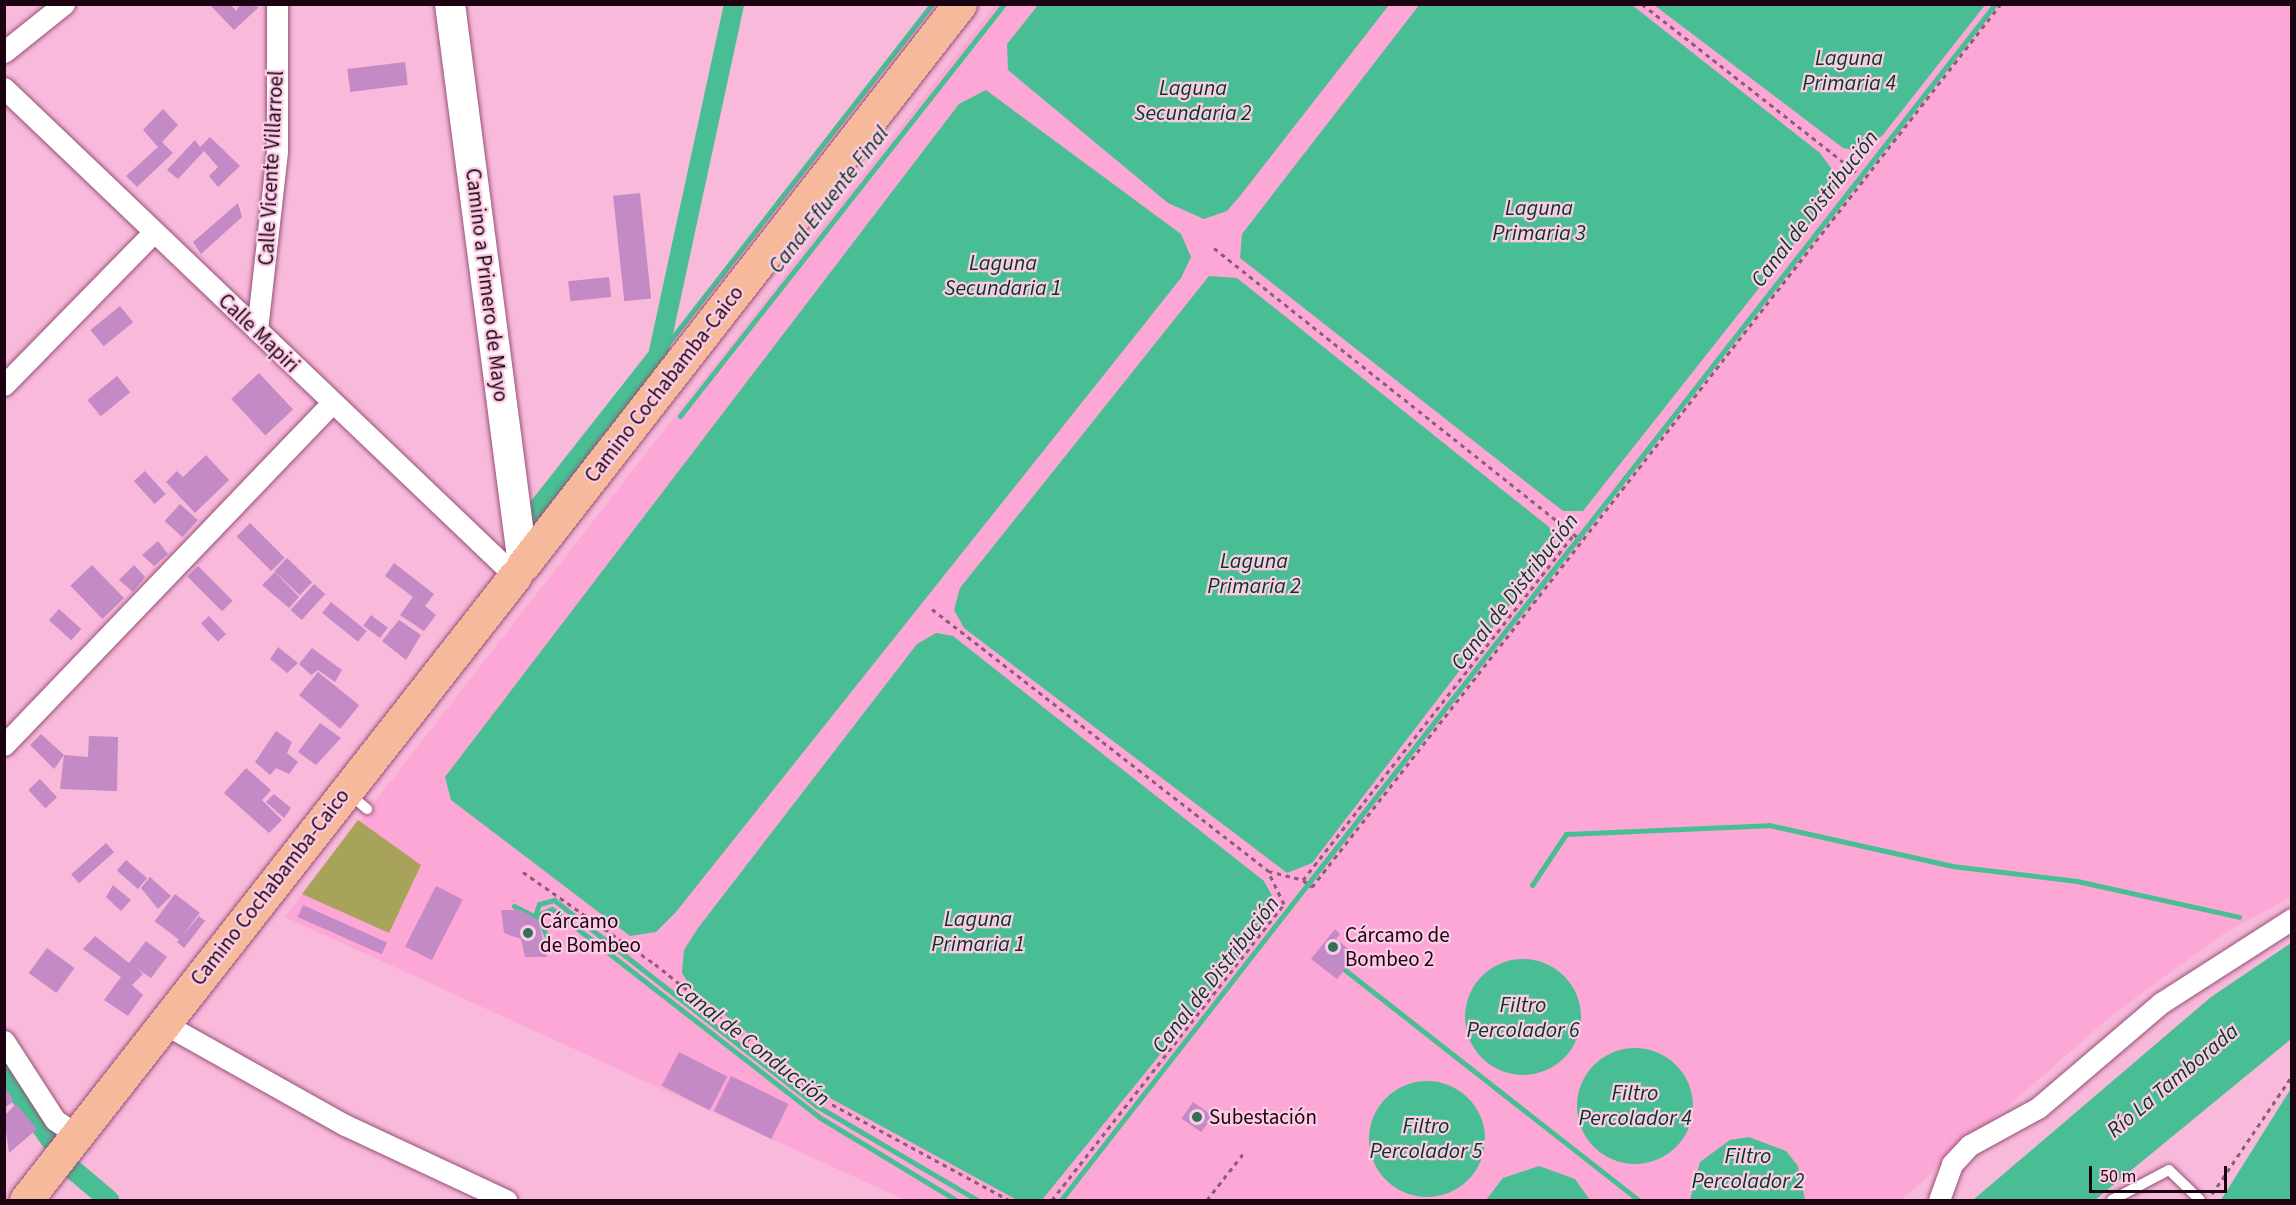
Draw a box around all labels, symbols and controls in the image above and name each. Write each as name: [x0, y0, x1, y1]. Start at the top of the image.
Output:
water label: Laguna Primaria 4: [1802, 45, 1896, 96]
street label: Calle Vicente Villarroel: [253, 70, 289, 266]
water label: Laguna Secundaria 2: [1134, 75, 1252, 126]
water label: Canal Efluente Final: [763, 121, 895, 279]
water label: Canal de Distribución: [1746, 125, 1884, 293]
street label: Camino a Primero de Mayo: [460, 167, 514, 403]
water label: Laguna Primaria 3: [1492, 195, 1586, 246]
water label: Laguna Secundaria 1: [944, 250, 1062, 302]
street label: Camino Cochabamba-Caico: [579, 280, 749, 488]
street label: Calle Mapiri: [213, 288, 305, 378]
water label: Canal de Distribución: [1446, 508, 1584, 676]
water label: Laguna Primaria 2: [1207, 548, 1301, 600]
street label: Camino Cochabamba-Caico: [185, 783, 355, 991]
water label: Canal de Distribución: [1147, 891, 1285, 1059]
water label: Laguna Primaria 1: [931, 906, 1025, 957]
place label: Cárcamo de Bombeo: [540, 908, 641, 958]
place label: Cárcamo de Bombeo 2: [1345, 922, 1450, 972]
marker: Cárcamo de Bombeo: [521, 926, 535, 940]
marker: Cárcamo de Bombeo 2: [1326, 940, 1340, 954]
water label: Canal de Conducción: [669, 975, 835, 1113]
water label: Filtro Percolador 6: [1466, 992, 1580, 1044]
water label: Río La Tamborada: [2102, 1018, 2244, 1144]
water label: Filtro Percolador 4: [1578, 1080, 1692, 1132]
place label: Subestación: [1209, 1104, 1317, 1130]
marker: Subestación: [1190, 1110, 1204, 1124]
water label: Filtro Percolador 5: [1369, 1113, 1483, 1164]
water label: Filtro Percolador 2: [1691, 1143, 1805, 1194]
scale bar: [2092, 1154, 2230, 1192]
text: 50 m: [2100, 1164, 2136, 1189]

